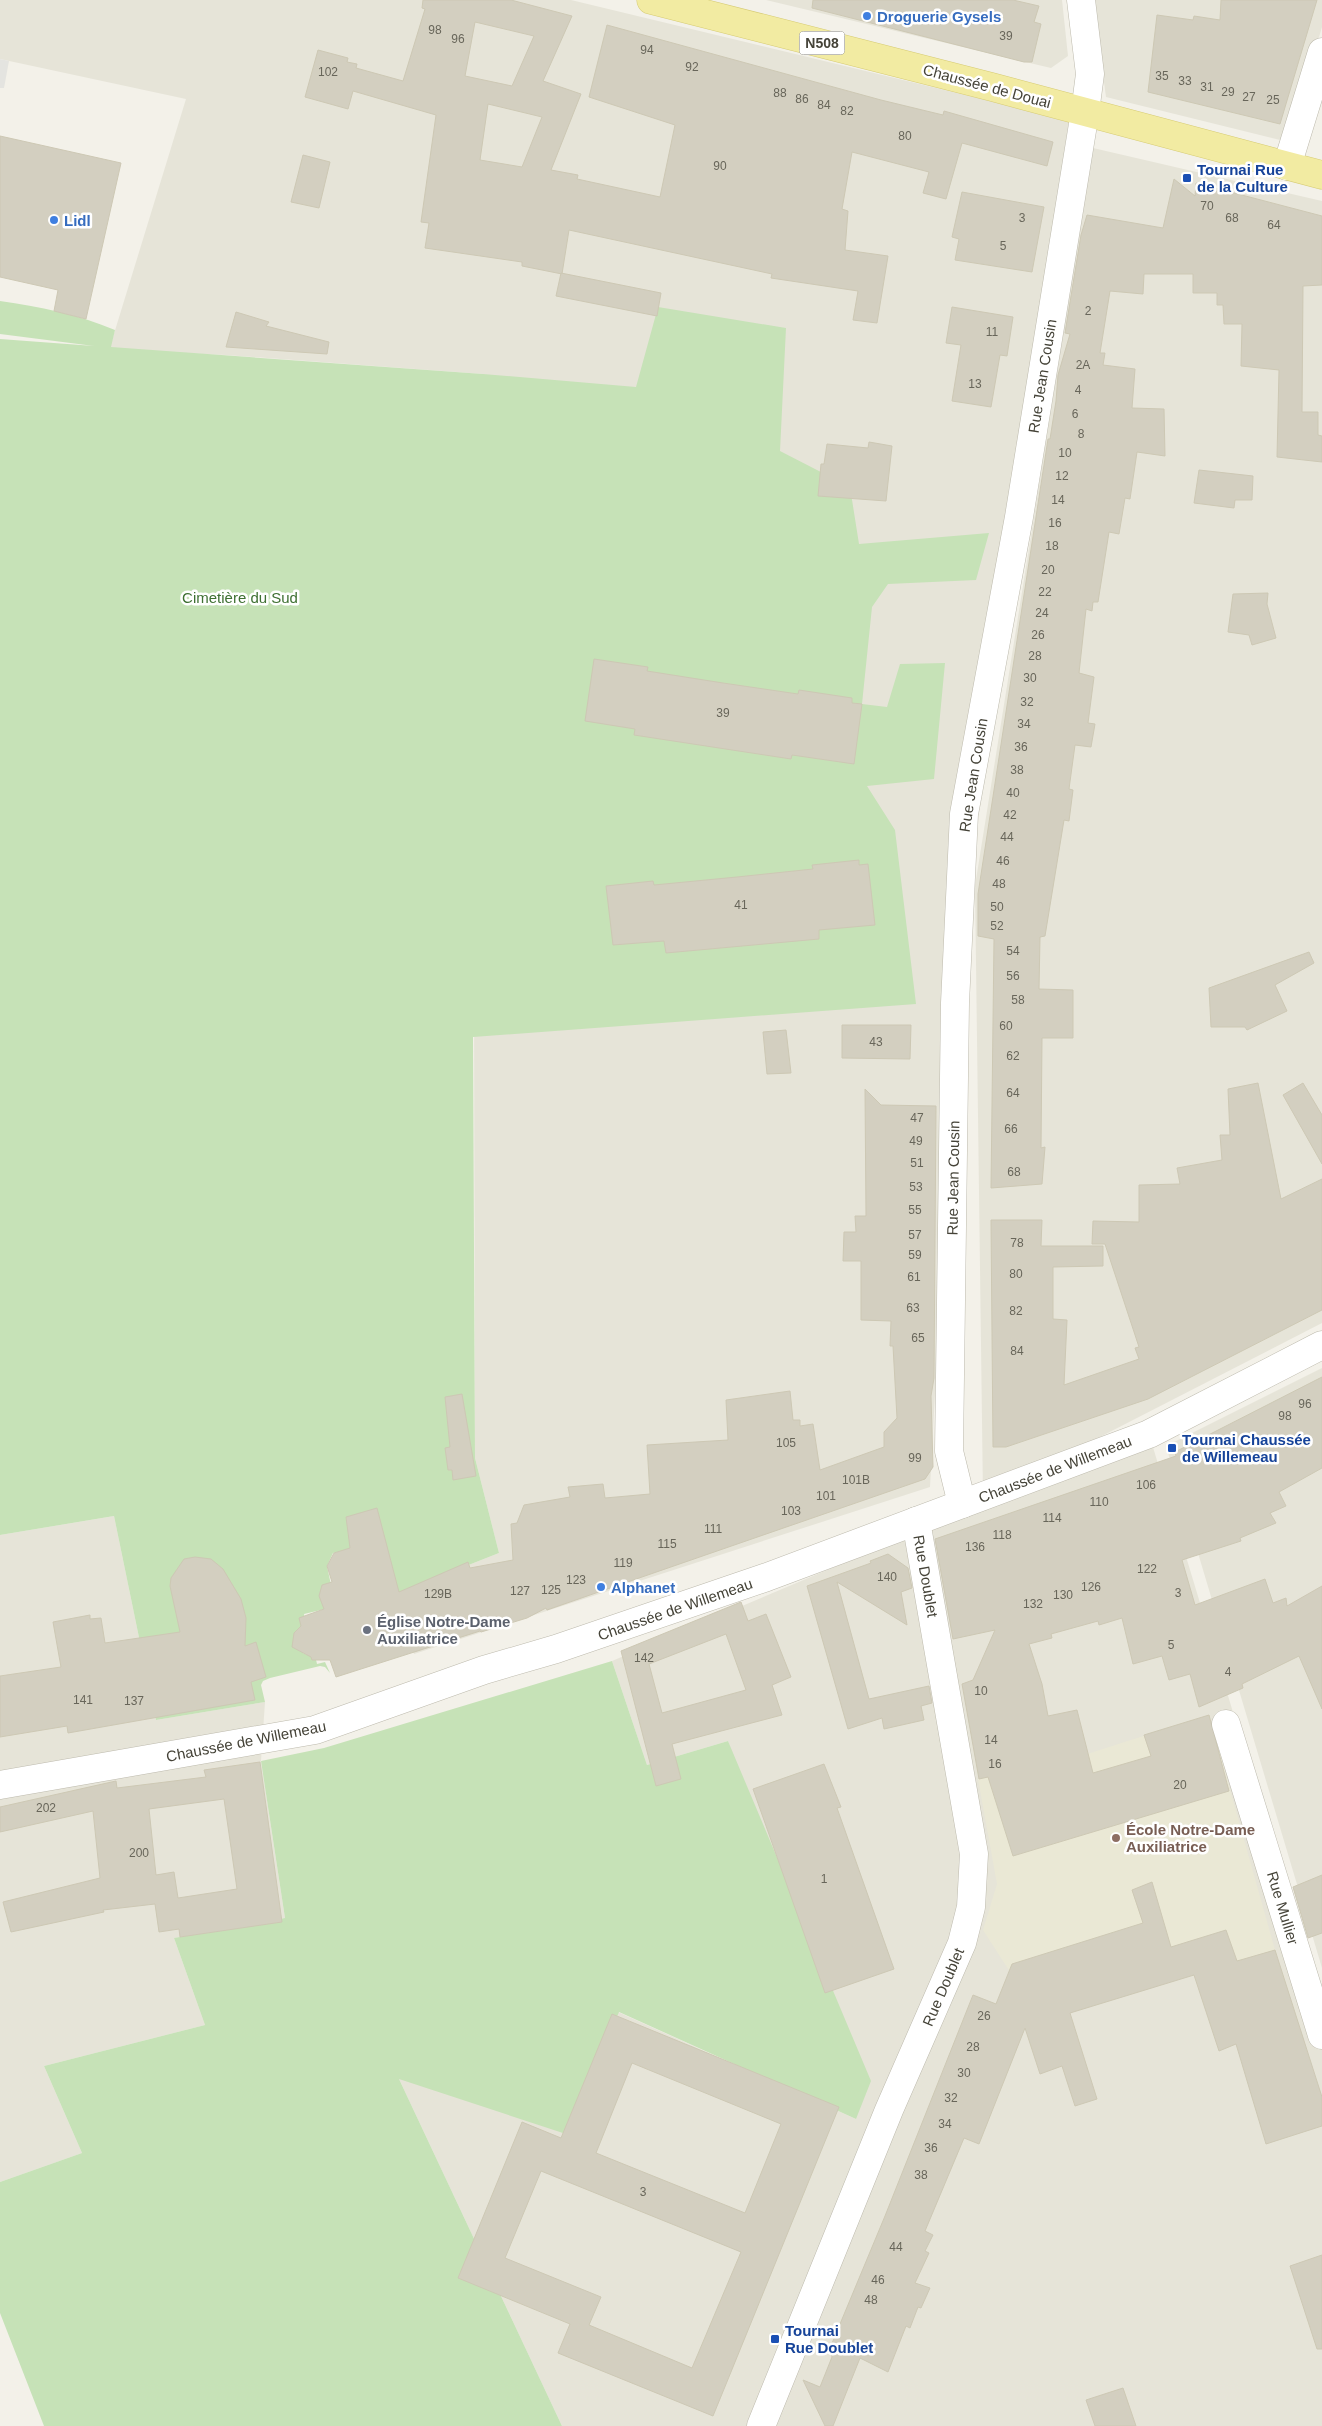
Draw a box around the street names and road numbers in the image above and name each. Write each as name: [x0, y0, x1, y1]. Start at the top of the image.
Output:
road number: N508: [800, 32, 844, 54]
street label: Chaussée de Douai: [921, 61, 1053, 111]
street label: Rue Jean Cousin: [1025, 318, 1059, 434]
street label: Rue Jean Cousin: [956, 717, 990, 833]
street label: Rue Jean Cousin: [943, 1120, 963, 1236]
street label: Chaussée de Willemeau: [976, 1432, 1134, 1506]
street label: Rue Doublet: [910, 1533, 942, 1619]
street label: Chaussée de Willemeau: [595, 1574, 755, 1644]
street label: Chaussée de Willemeau: [165, 1717, 327, 1765]
street label: Rue Mullier: [1264, 1869, 1302, 1947]
street label: Rue Doublet: [919, 1945, 967, 2029]

